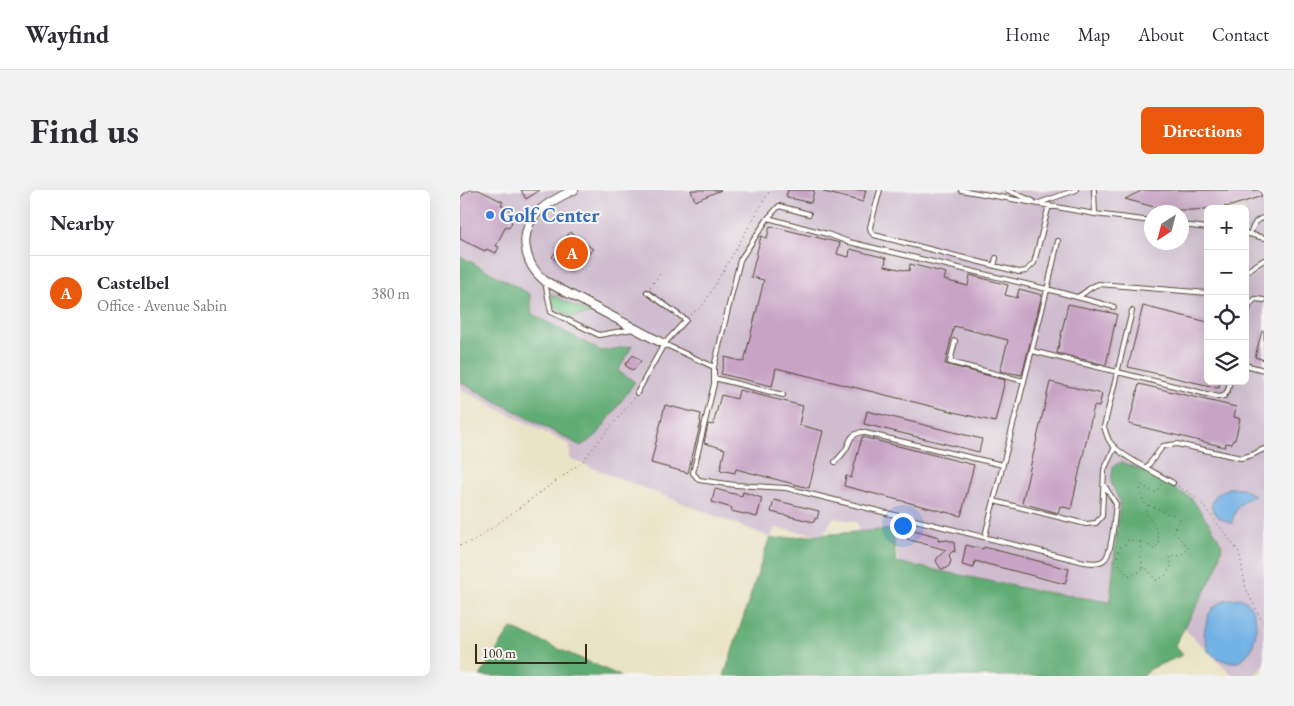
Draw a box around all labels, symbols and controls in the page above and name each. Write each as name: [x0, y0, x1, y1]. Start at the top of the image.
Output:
text: Wayfind: [25, 19, 109, 50]
text: Home: [1005, 23, 1050, 46]
text: Map: [1078, 23, 1110, 46]
text: About: [1138, 23, 1184, 46]
text: Contact: [1212, 23, 1269, 46]
button: Directions: [1141, 107, 1264, 154]
text: Find us: [30, 108, 139, 153]
place label: Golf Center: [500, 202, 600, 228]
north arrow: [1144, 205, 1189, 250]
map controls: [1204, 205, 1249, 385]
button: +: [1204, 205, 1249, 250]
text: Nearby: [50, 209, 114, 236]
marker: Golf Center: [484, 209, 496, 221]
pin: A: [556, 234, 588, 272]
button: −: [1204, 250, 1249, 295]
text: Castelbel: [97, 270, 170, 295]
text: A: [60, 283, 72, 304]
text: 380 m: [371, 283, 410, 304]
text: Office · Avenue Sabin: [97, 295, 227, 316]
button: locate: [1204, 295, 1249, 340]
button: layers: [1204, 340, 1249, 385]
your location: [890, 513, 916, 539]
scale bar: [475, 641, 588, 664]
text: 100 m: [482, 644, 516, 662]

